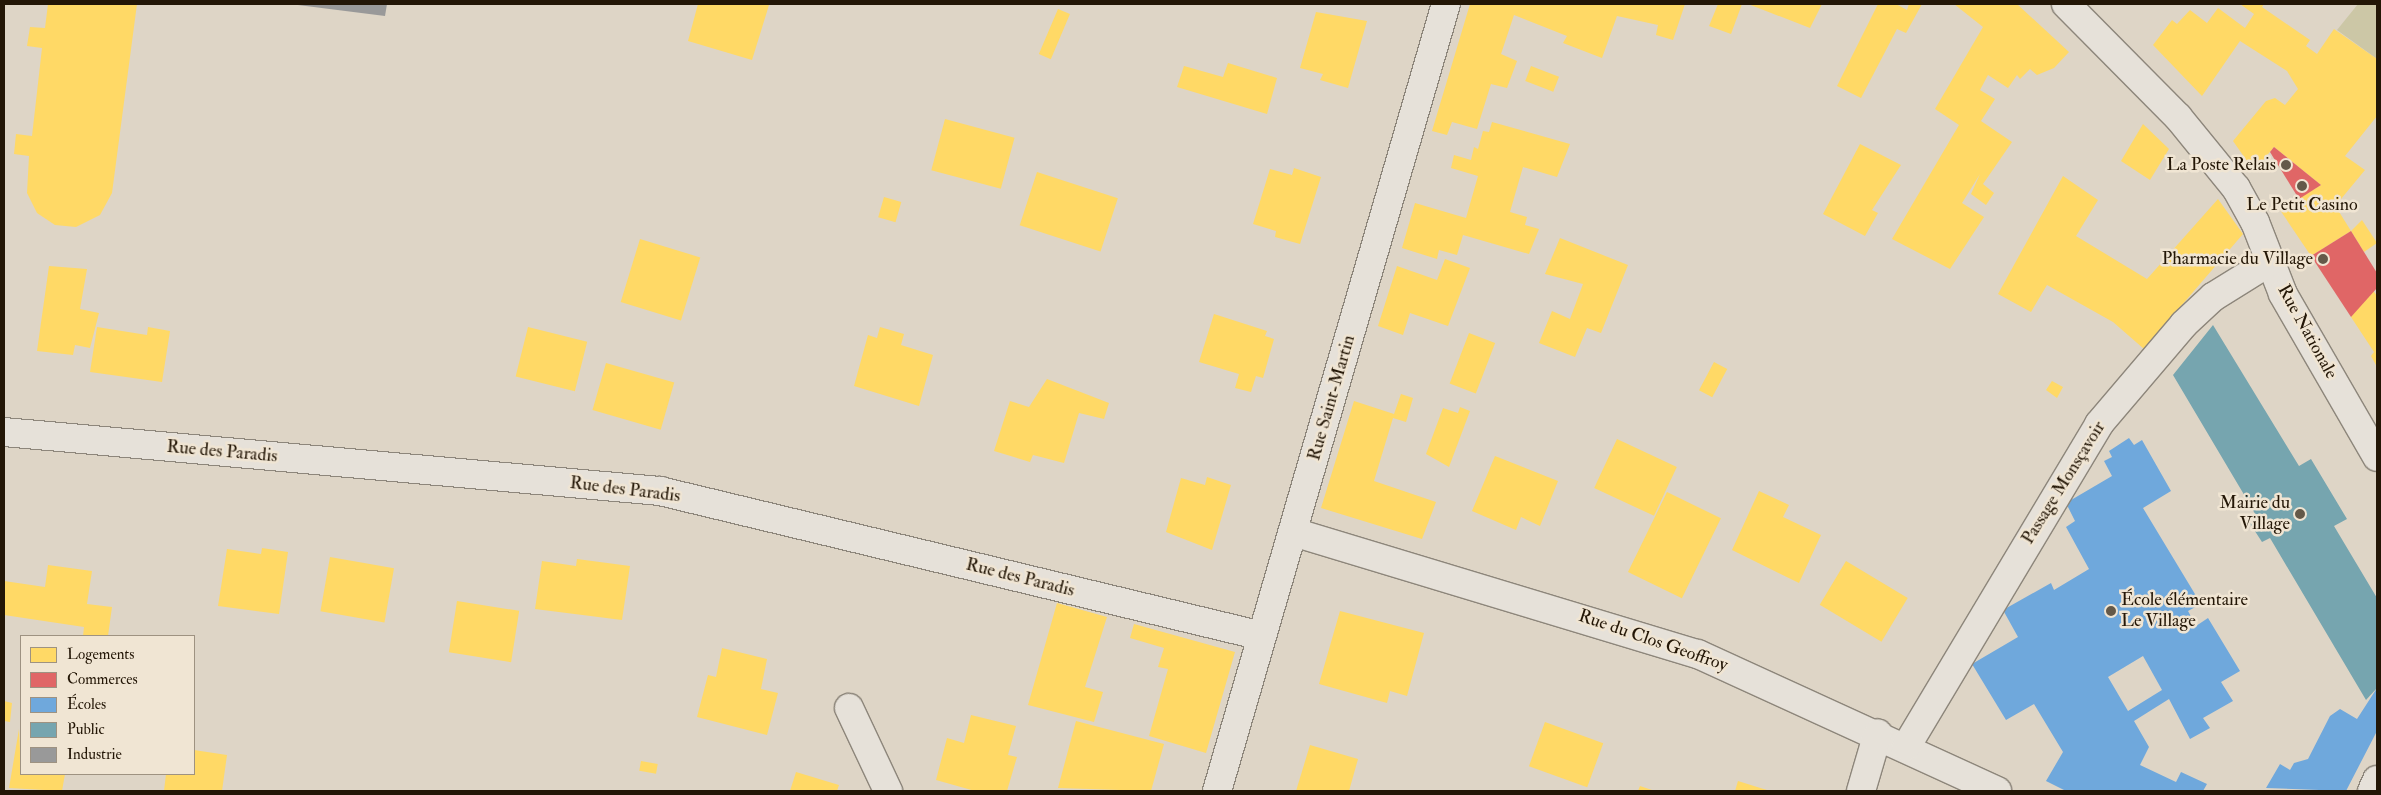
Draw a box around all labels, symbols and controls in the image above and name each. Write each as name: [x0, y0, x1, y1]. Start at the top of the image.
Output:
place label: La Poste Relais: [2167, 154, 2276, 176]
marker: La Poste Relais: [2280, 159, 2292, 171]
marker: Le Petit Casino: [2296, 180, 2308, 192]
place label: Le Petit Casino: [2246, 194, 2358, 216]
place label: Pharmacie du Village: [2162, 248, 2313, 270]
marker: Pharmacie du Village: [2317, 253, 2329, 265]
street label: Rue Nationale: [2272, 281, 2342, 383]
street label: Rue Saint-Martin: [1304, 333, 1360, 463]
street label: Passage Monsçavoir: [2018, 418, 2110, 548]
street label: Rue des Paradis: [166, 436, 278, 468]
street label: Rue des Paradis: [569, 473, 681, 507]
place label: Mairie du Village: [2220, 493, 2290, 536]
marker: Mairie du Village: [2294, 508, 2306, 520]
street label: Rue des Paradis: [963, 554, 1077, 602]
place label: École élémentaire Le Village: [2121, 590, 2248, 632]
street label: Rue du Clos Geoffroy: [1576, 605, 1730, 677]
marker: École élémentaire Le Village: [2105, 605, 2117, 617]
legend: [20, 635, 195, 775]
text: Logements: [67, 645, 134, 664]
text: Commerces: [67, 670, 138, 689]
text: Écoles: [67, 695, 106, 714]
text: Public: [67, 720, 105, 739]
text: Industrie: [67, 745, 122, 764]

